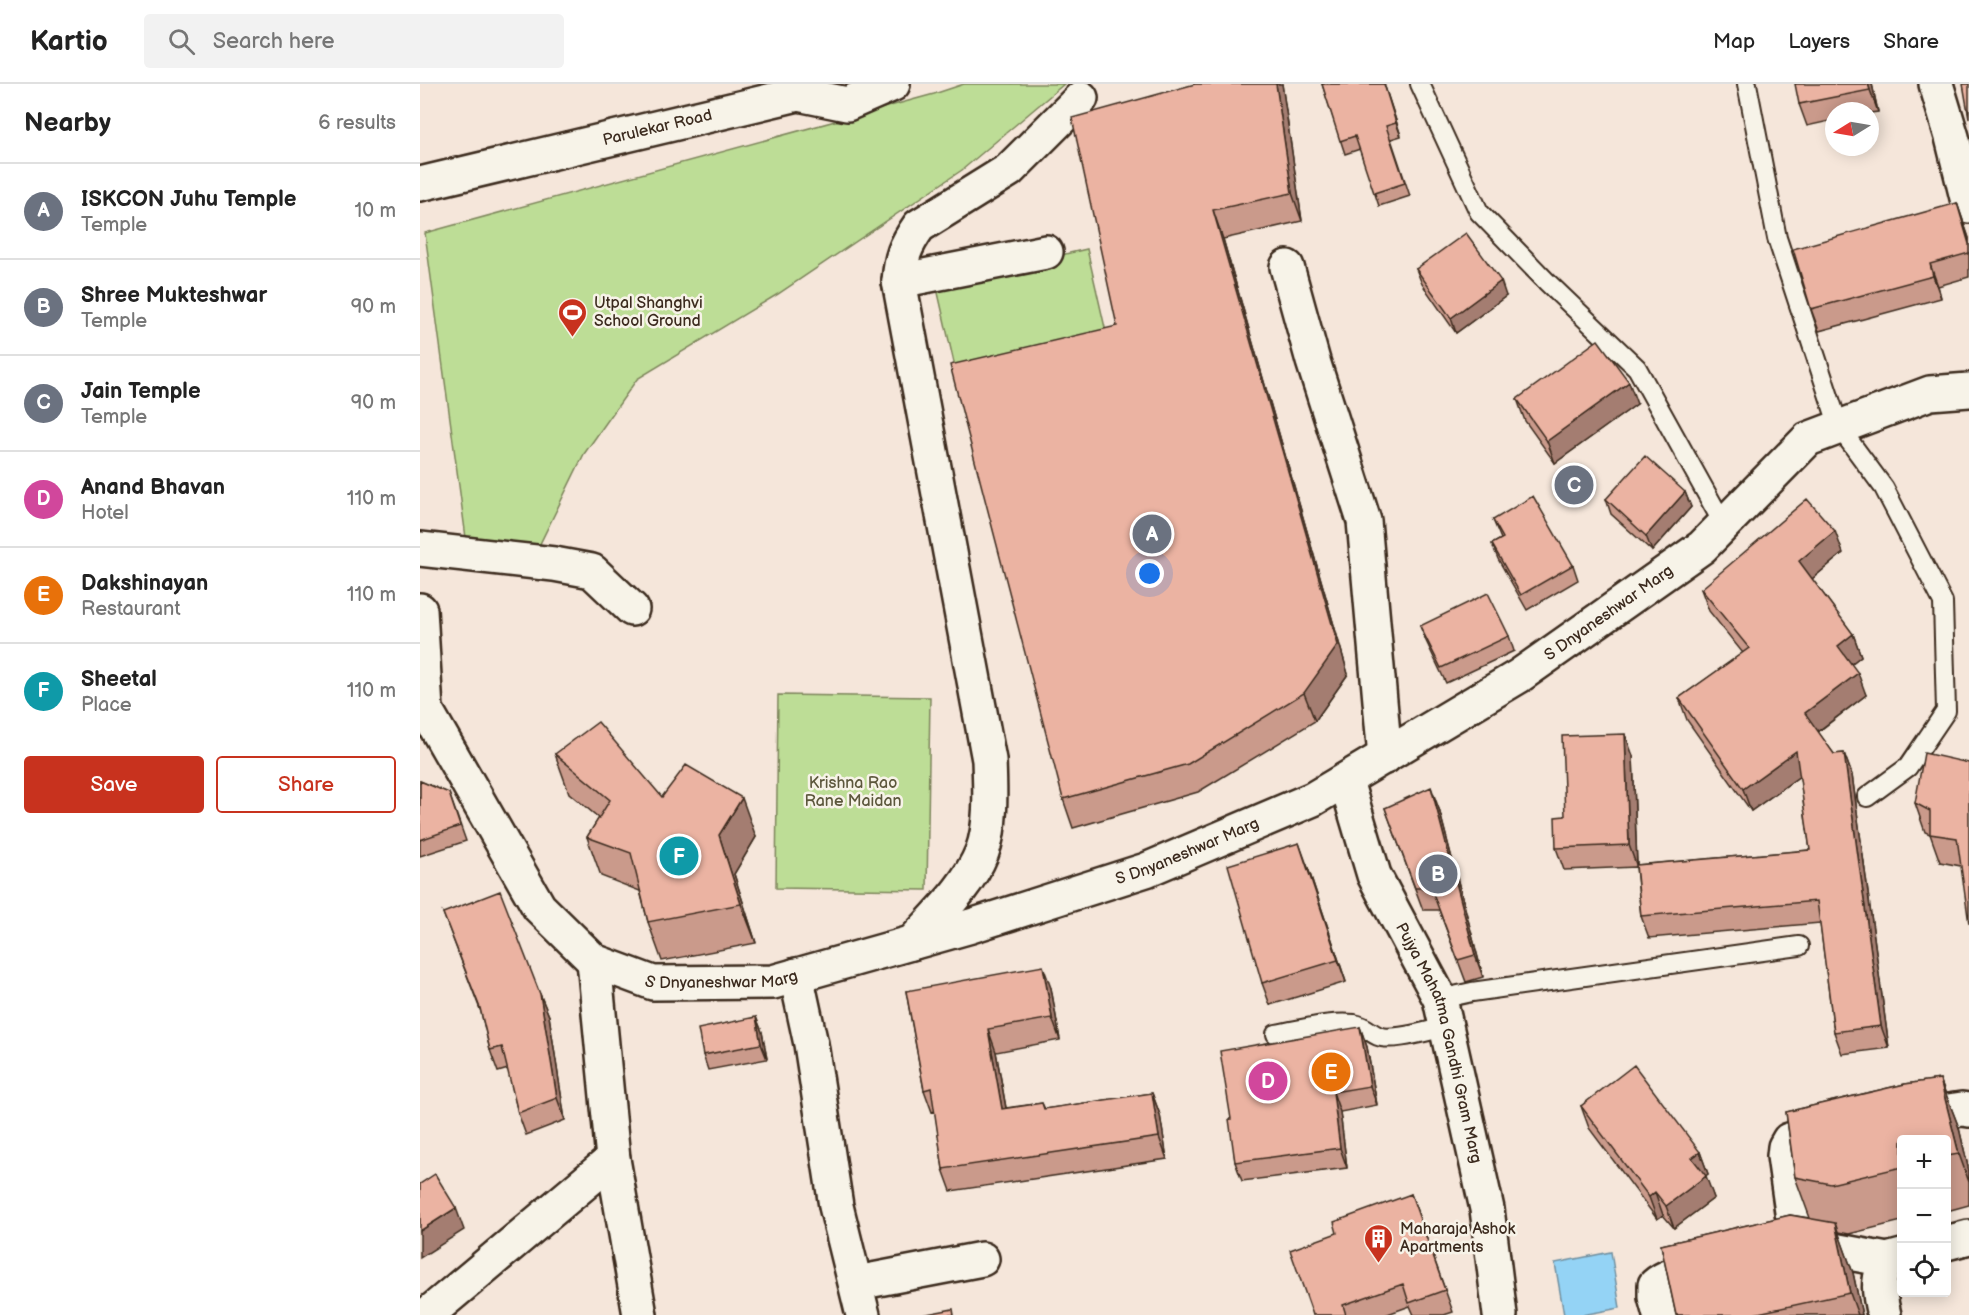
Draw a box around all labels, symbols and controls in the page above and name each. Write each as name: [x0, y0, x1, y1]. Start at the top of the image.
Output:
search box: [144, 14, 564, 68]
text: Kartio: [30, 25, 108, 58]
icon: search: [165, 25, 198, 58]
text: Search here: [213, 28, 335, 55]
text: Map: [1713, 29, 1755, 54]
text: Layers: [1788, 29, 1850, 54]
text: Share: [1883, 29, 1939, 54]
north arrow: [1825, 102, 1879, 156]
street label: Parulekar Road: [601, 105, 714, 150]
text: Nearby: [24, 108, 111, 139]
text: 6 results: [318, 111, 396, 135]
text: ISKCON Juhu Temple: [81, 186, 296, 213]
text: A: [37, 199, 50, 223]
text: 10 m: [355, 199, 396, 223]
text: Temple: [81, 213, 147, 237]
text: Shree Mukteshwar: [81, 282, 267, 309]
place label: Utpal Shanghvi School Ground: [594, 294, 703, 331]
text: B: [36, 295, 51, 319]
text: 90 m: [351, 295, 396, 319]
sports icon: Utpal Shanghvi School Ground: [557, 296, 589, 338]
text: Temple: [81, 309, 147, 333]
text: Jain Temple: [81, 378, 201, 405]
text: C: [36, 391, 51, 415]
text: 90 m: [351, 391, 396, 415]
text: Temple: [81, 405, 147, 429]
pin: C: [1554, 462, 1594, 508]
text: Anand Bhavan: [81, 474, 225, 501]
text: D: [37, 487, 50, 511]
text: 110 m: [347, 487, 396, 511]
text: Hotel: [81, 501, 129, 525]
pin: A: [1132, 512, 1172, 556]
your location: [1135, 559, 1164, 588]
street label: S Dnyaneshwar Marg: [1541, 561, 1677, 665]
text: Dakshinayan: [81, 570, 208, 597]
text: E: [37, 583, 50, 607]
text: 110 m: [347, 583, 396, 607]
text: Restaurant: [81, 597, 181, 621]
text: Sheetal: [81, 666, 157, 693]
text: F: [37, 679, 50, 703]
text: 110 m: [347, 679, 396, 703]
text: Place: [81, 693, 132, 717]
button: Save: [24, 756, 204, 813]
button: Share: [216, 756, 396, 813]
park label: Krishna Rao Rane Maidan: [804, 774, 902, 811]
street label: S Dnyaneshwar Marg: [1113, 814, 1262, 889]
pin: F: [660, 834, 698, 878]
pin: B: [1418, 852, 1458, 896]
street label: Pujya Mahatma Gandhi Gram Marg: [1392, 919, 1486, 1165]
street label: S Dnyaneshwar Marg: [642, 966, 800, 993]
pin: E: [1312, 1050, 1350, 1094]
pin: D: [1248, 1058, 1288, 1104]
map controls: [1897, 1135, 1951, 1297]
button: +: [1897, 1135, 1951, 1189]
button: −: [1897, 1189, 1951, 1243]
place label: Maharaja Ashok Apartments: [1400, 1220, 1516, 1257]
building icon: Maharaja Ashok Apartments: [1363, 1222, 1395, 1264]
button: locate: [1897, 1243, 1951, 1297]

